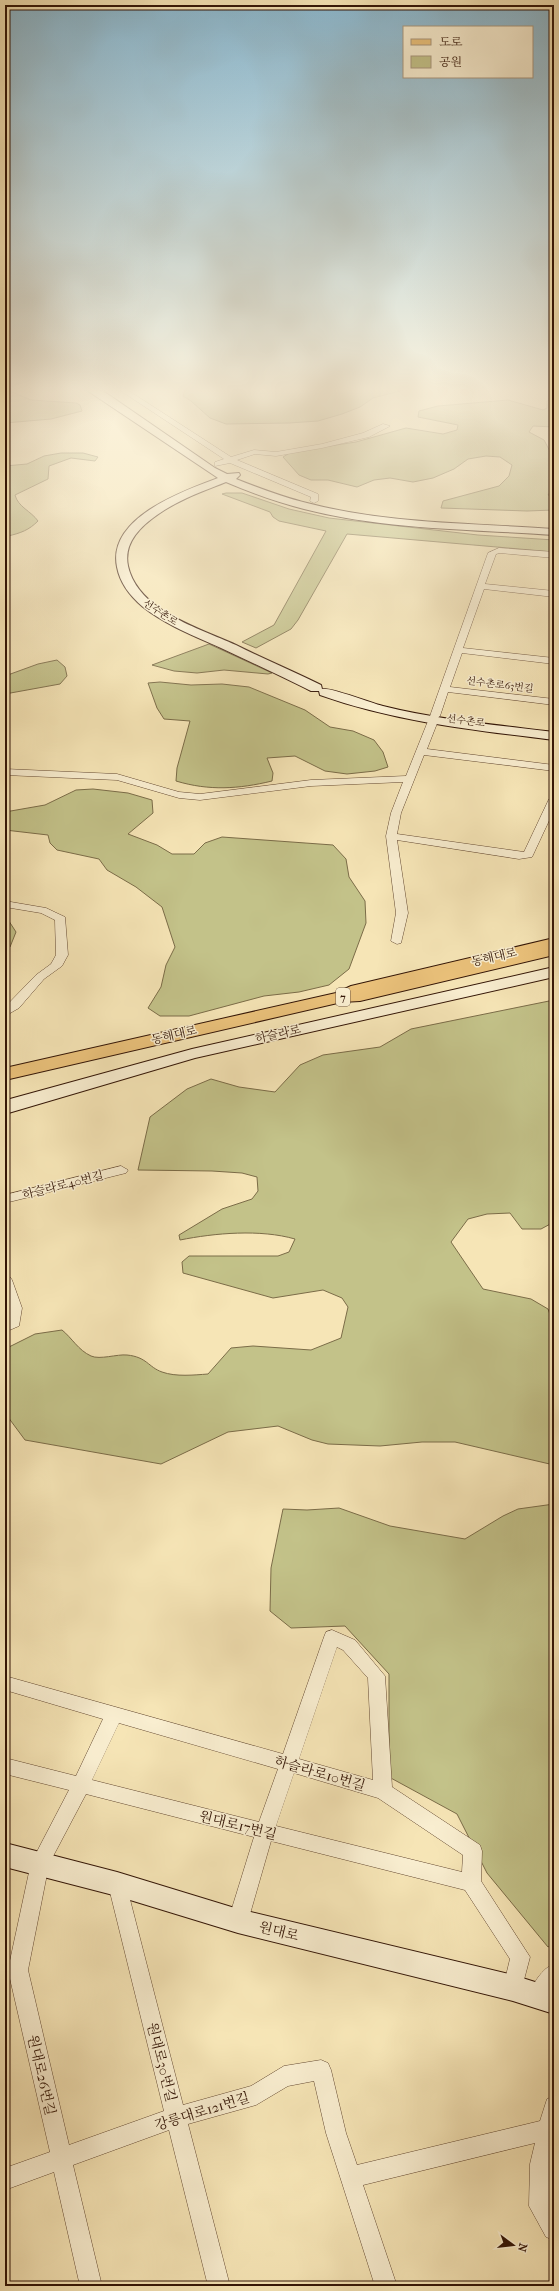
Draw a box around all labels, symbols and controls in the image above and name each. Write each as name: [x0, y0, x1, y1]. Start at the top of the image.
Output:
legend: [403, 26, 533, 78]
text: 도로: [439, 35, 463, 49]
text: 공원: [439, 55, 462, 69]
street label: 선수촌로: [141, 597, 180, 629]
street label: 선수촌로63번길: [466, 675, 534, 695]
street label: 선수촌로: [446, 713, 486, 729]
street label: 동해대로: [470, 945, 519, 969]
road number: 7: [336, 988, 350, 1006]
street label: 하슬라로: [254, 1022, 303, 1046]
street label: 동해대로: [150, 1023, 199, 1047]
street label: 하슬라로40번길: [21, 1168, 105, 1202]
street label: 하슬라로10번길: [272, 1752, 367, 1795]
street label: 원대로17번길: [197, 1808, 278, 1843]
street label: 원대로: [257, 1918, 301, 1945]
street label: 원대로30번길: [143, 2021, 180, 2104]
street label: 원대로26번길: [24, 2033, 59, 2117]
street label: 강릉대로121번길: [153, 2089, 252, 2134]
north arrow: [493, 2225, 533, 2265]
text: N: [515, 2242, 530, 2254]

